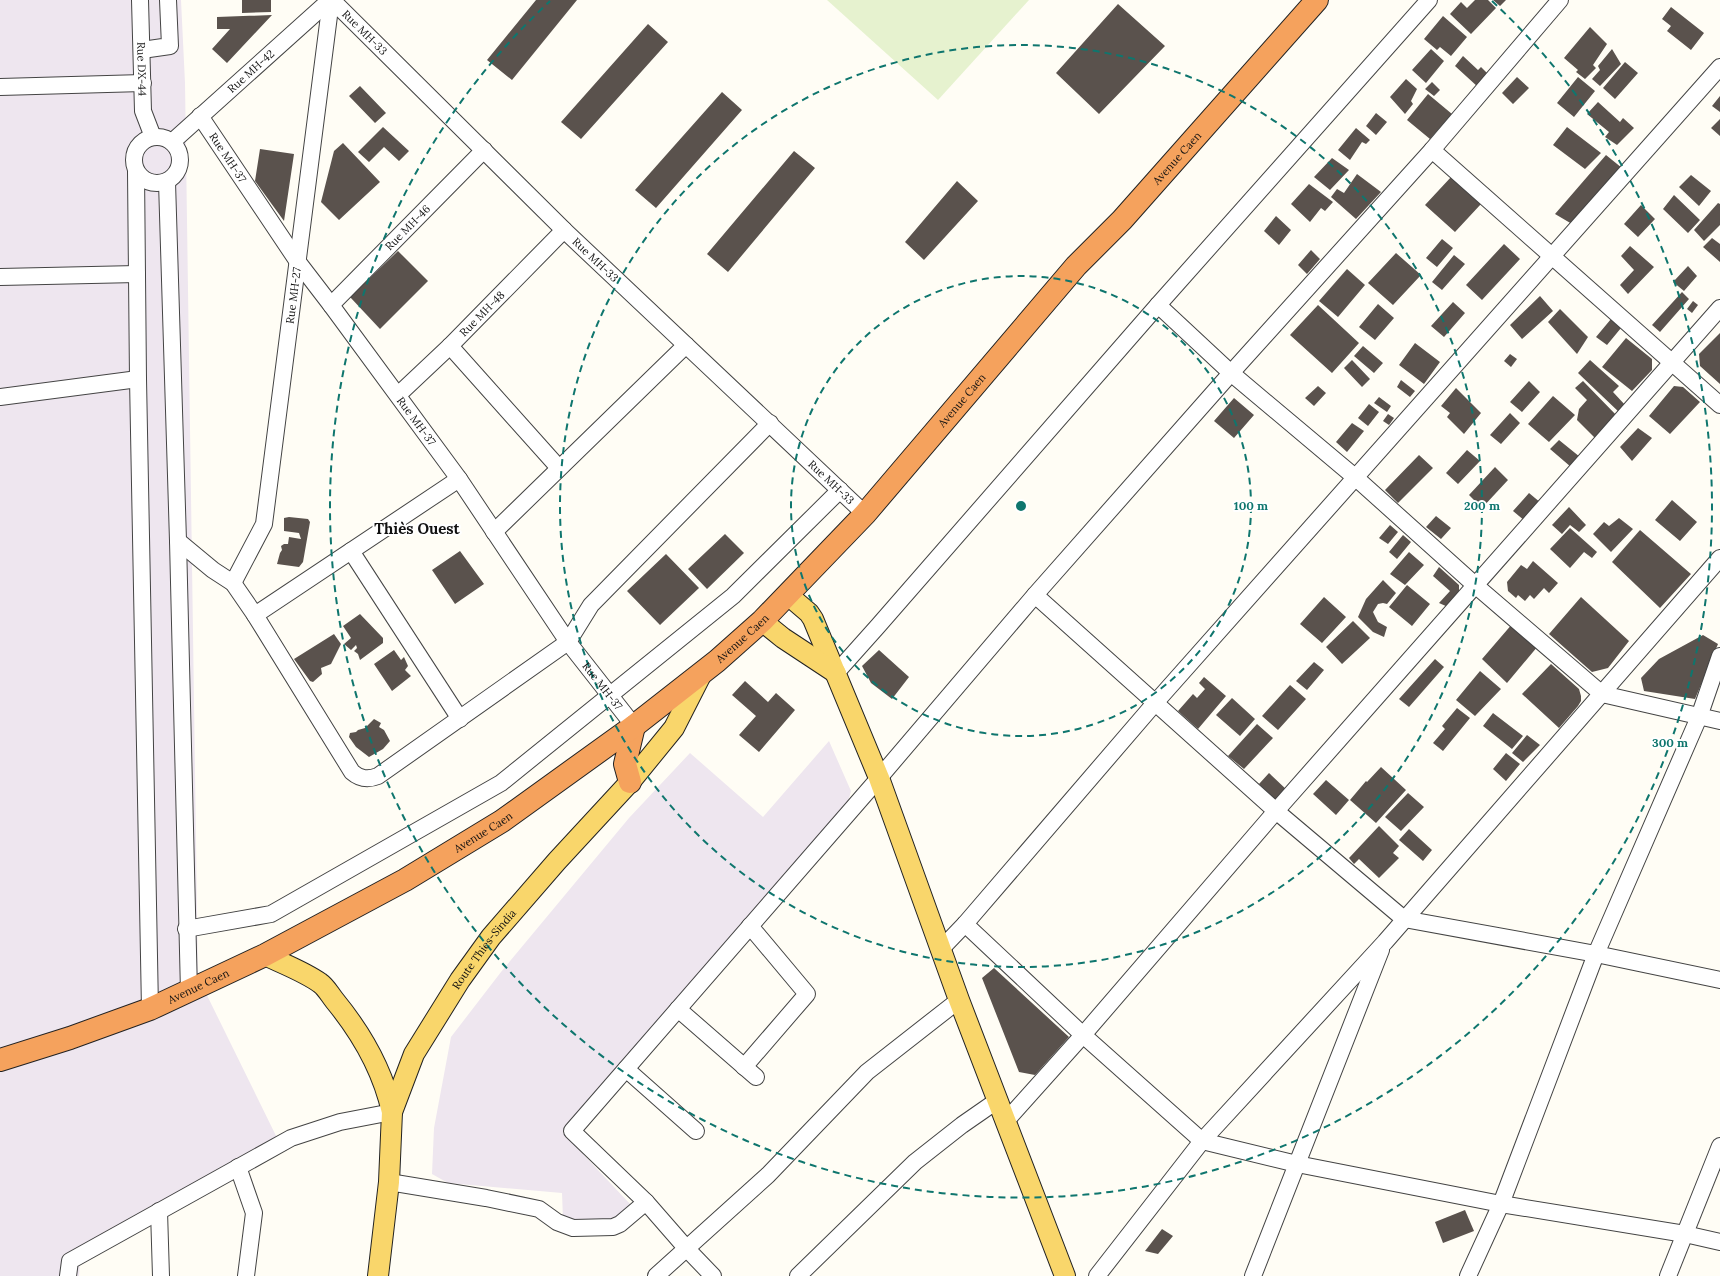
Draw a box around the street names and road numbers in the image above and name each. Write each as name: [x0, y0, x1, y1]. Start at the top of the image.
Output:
street label: Rue MH-33: [339, 7, 390, 58]
street label: Rue DX-44: [134, 42, 150, 96]
street label: Rue MH-42: [225, 46, 277, 96]
street label: Avenue Caen: [1149, 128, 1204, 188]
street label: Rue MH-37: [206, 130, 250, 185]
street label: Rue MH-46: [382, 202, 433, 253]
street label: Rue MH-33: [569, 235, 622, 285]
street label: Rue MH-27: [283, 266, 304, 325]
street label: Rue MH-48: [456, 288, 507, 339]
street label: Avenue Caen: [934, 370, 989, 431]
street label: Rue MH-37: [394, 394, 439, 448]
street label: Rue MH-33: [805, 457, 857, 507]
street label: Avenue Caen: [712, 611, 772, 666]
street label: Rue MH-37: [579, 659, 626, 713]
street label: Avenue Caen: [450, 809, 516, 856]
street label: Route Thies-Sindia: [449, 906, 519, 992]
street label: Avenue Caen: [165, 966, 232, 1007]

